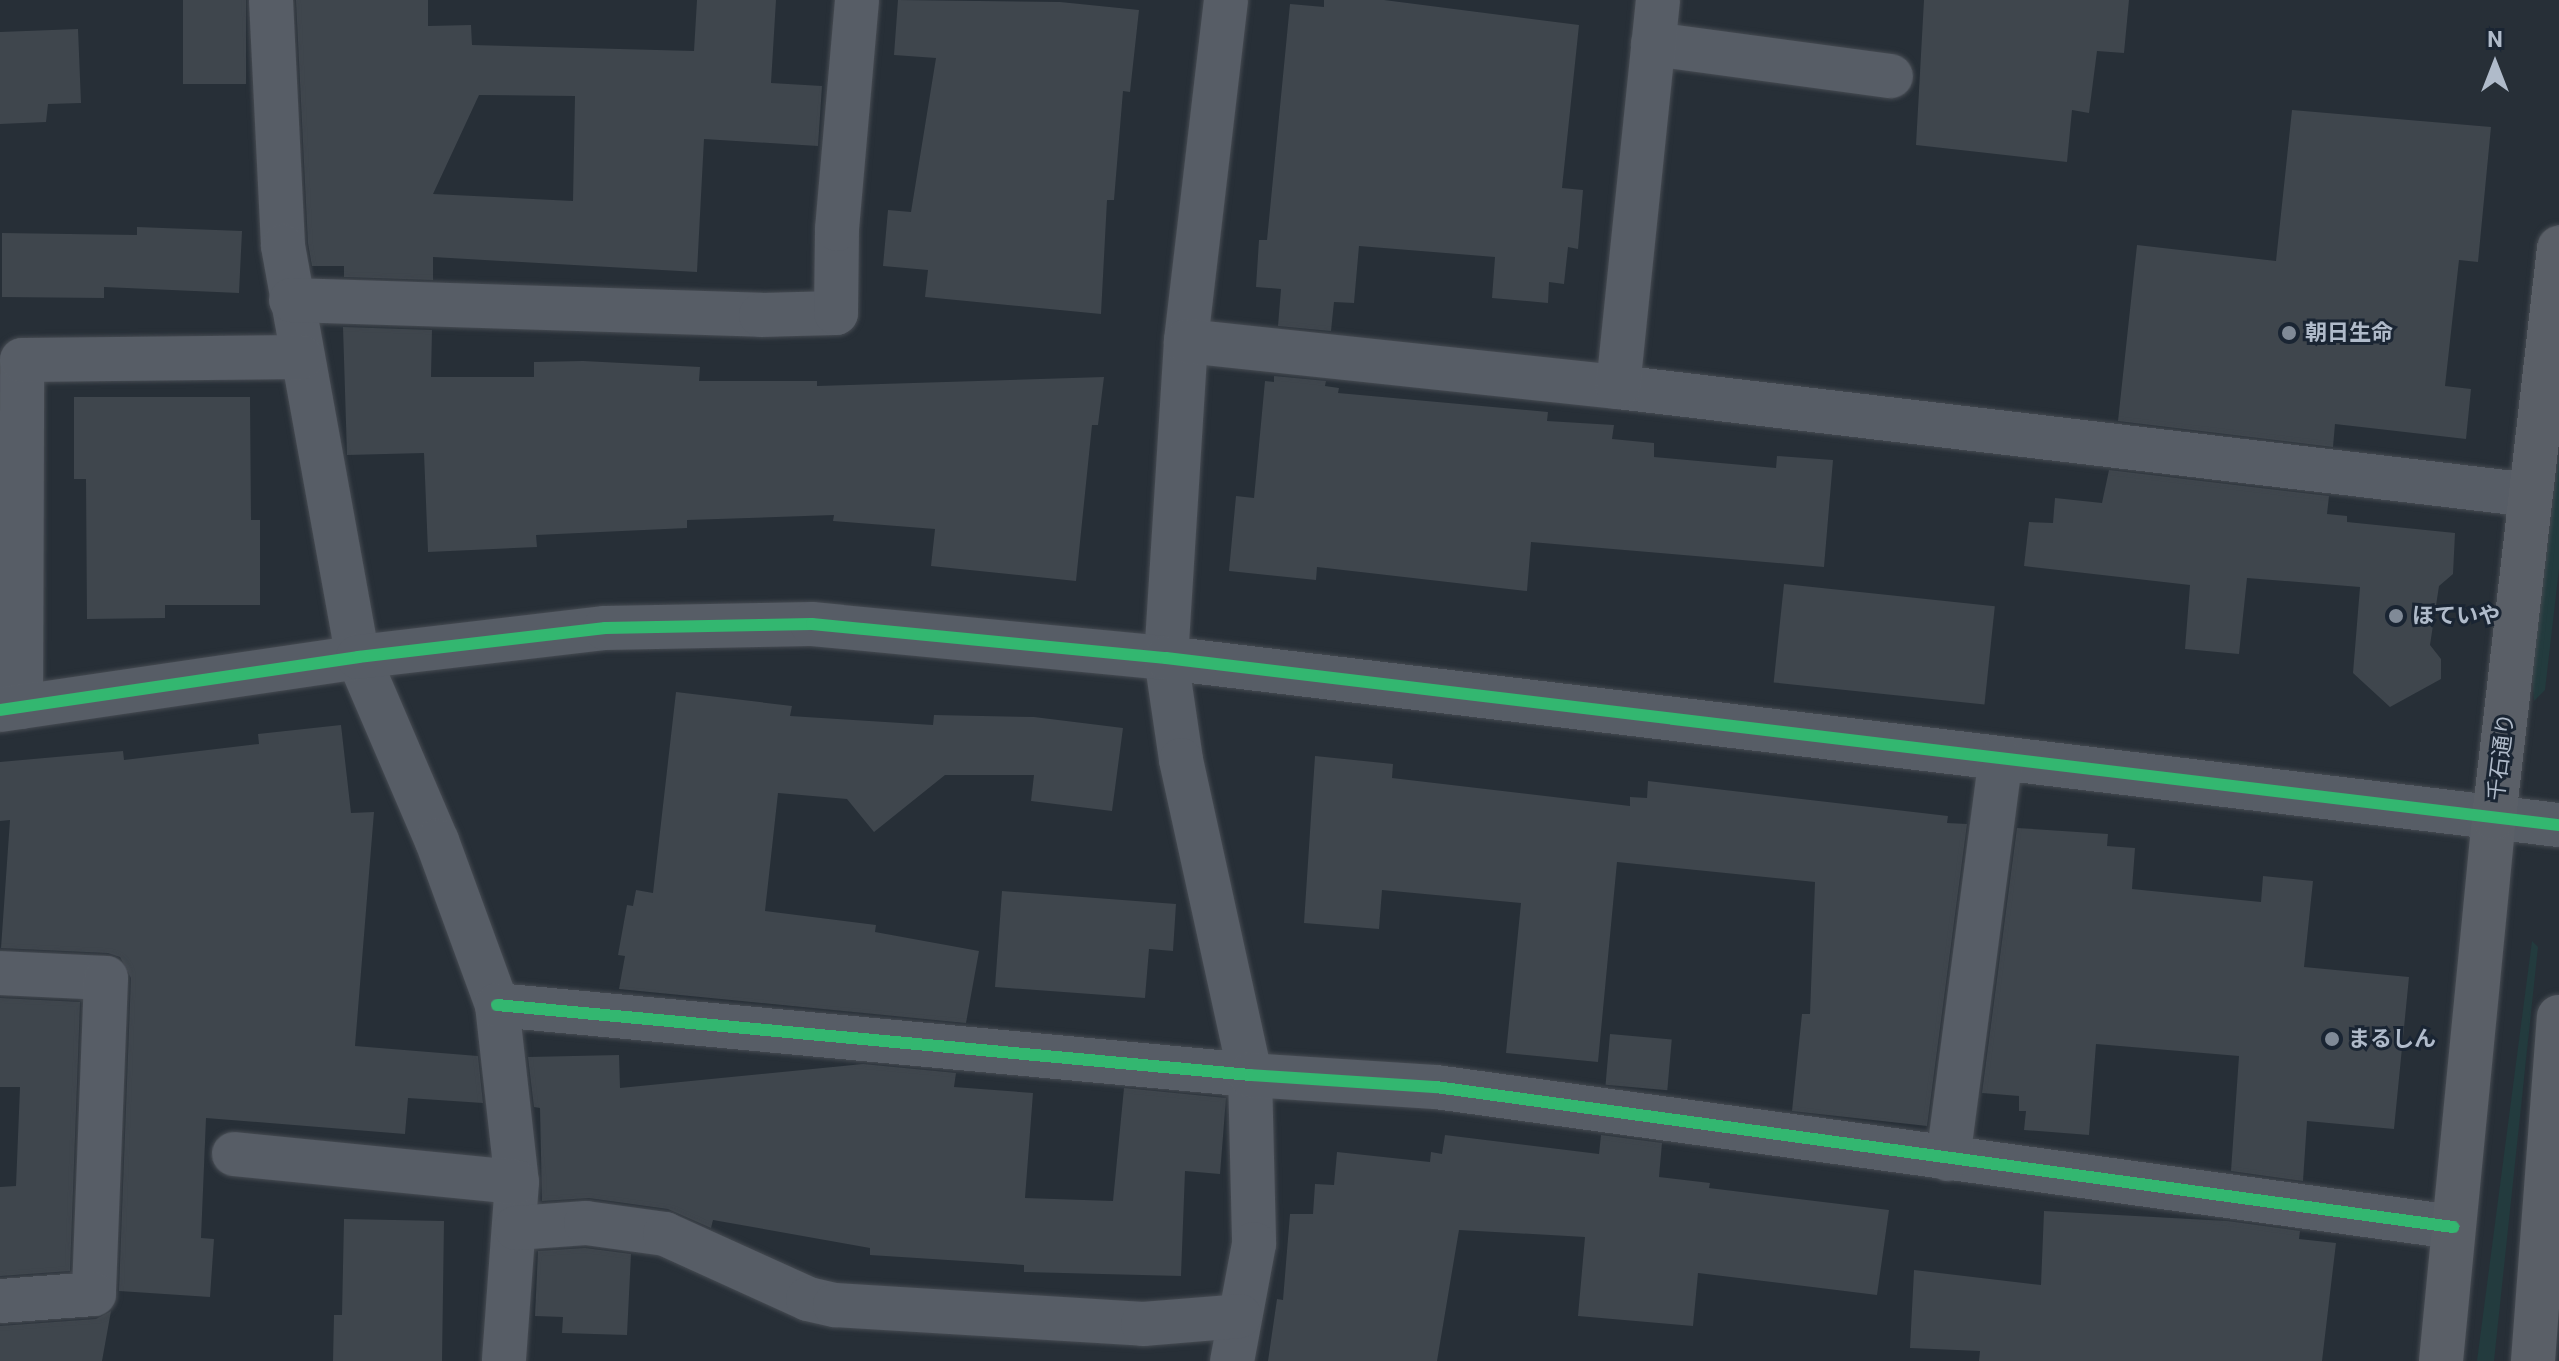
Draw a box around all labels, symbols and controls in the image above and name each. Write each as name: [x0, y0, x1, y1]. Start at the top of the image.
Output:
north arrow: [2455, 24, 2535, 104]
text: N: [2487, 27, 2503, 52]
place label: 朝日生命: [2305, 320, 2393, 346]
marker: 朝日生命: [2280, 324, 2298, 342]
place label: ほていや: [2412, 603, 2500, 629]
marker: ほていや: [2387, 607, 2405, 625]
street label: 千石通り: [2483, 712, 2519, 802]
place label: まるしん: [2348, 1026, 2436, 1052]
marker: まるしん: [2323, 1030, 2341, 1048]

